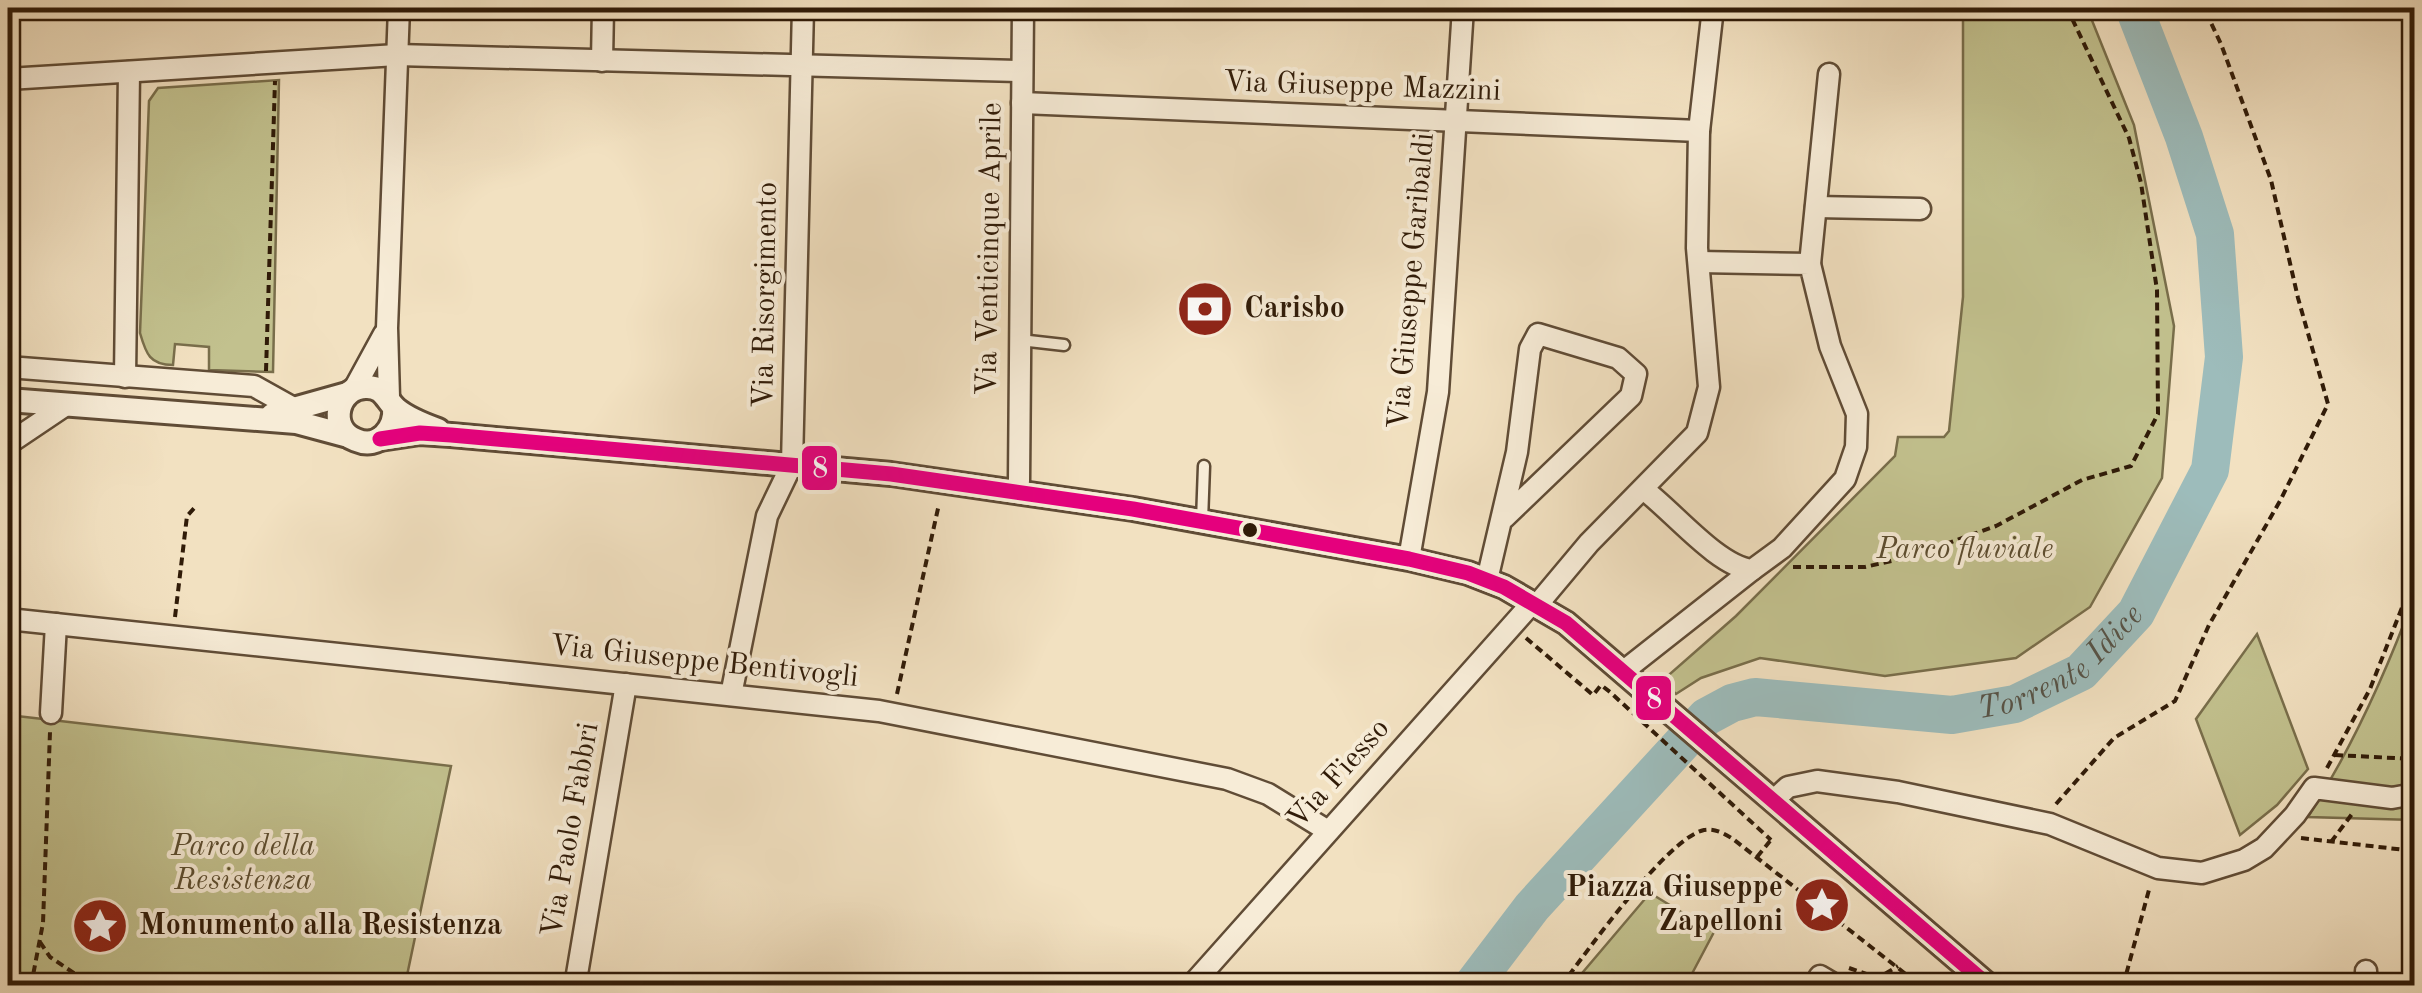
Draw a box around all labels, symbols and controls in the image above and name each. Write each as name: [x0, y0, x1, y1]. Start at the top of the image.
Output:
street label: Via Giuseppe Mazzini: [1223, 67, 1501, 107]
street label: Via Venticinque Aprile: [972, 102, 1008, 396]
street label: Via Giuseppe Garibaldi: [1384, 131, 1440, 431]
street label: Via Risorgimento: [749, 182, 783, 408]
bank icon: Carisbo: [1175, 279, 1235, 339]
place label: Carisbo: [1244, 294, 1345, 324]
line badge: 8: [800, 444, 839, 492]
text: 8: [812, 456, 828, 484]
unlabelled marker: [1240, 520, 1260, 540]
park label: Parco fluviale: [1875, 535, 2054, 565]
water label: Torrente Idice: [1975, 599, 2150, 726]
street label: Via Giuseppe Bentivogli: [548, 631, 860, 693]
line badge: 8: [1634, 674, 1673, 722]
text: 8: [1646, 687, 1662, 715]
street label: Via Fiesso: [1282, 713, 1396, 835]
street label: Via Paolo Fabbri: [537, 720, 605, 940]
park label: Parco della Resistenza: [170, 832, 315, 896]
place label: Piazza Giuseppe Zapelloni: [1566, 873, 1783, 937]
place icon: Piazza Giuseppe Zapelloni: [1792, 875, 1852, 935]
place icon: Monumento alla Resistenza: [70, 896, 130, 956]
place label: Monumento alla Resistenza: [139, 911, 502, 941]

